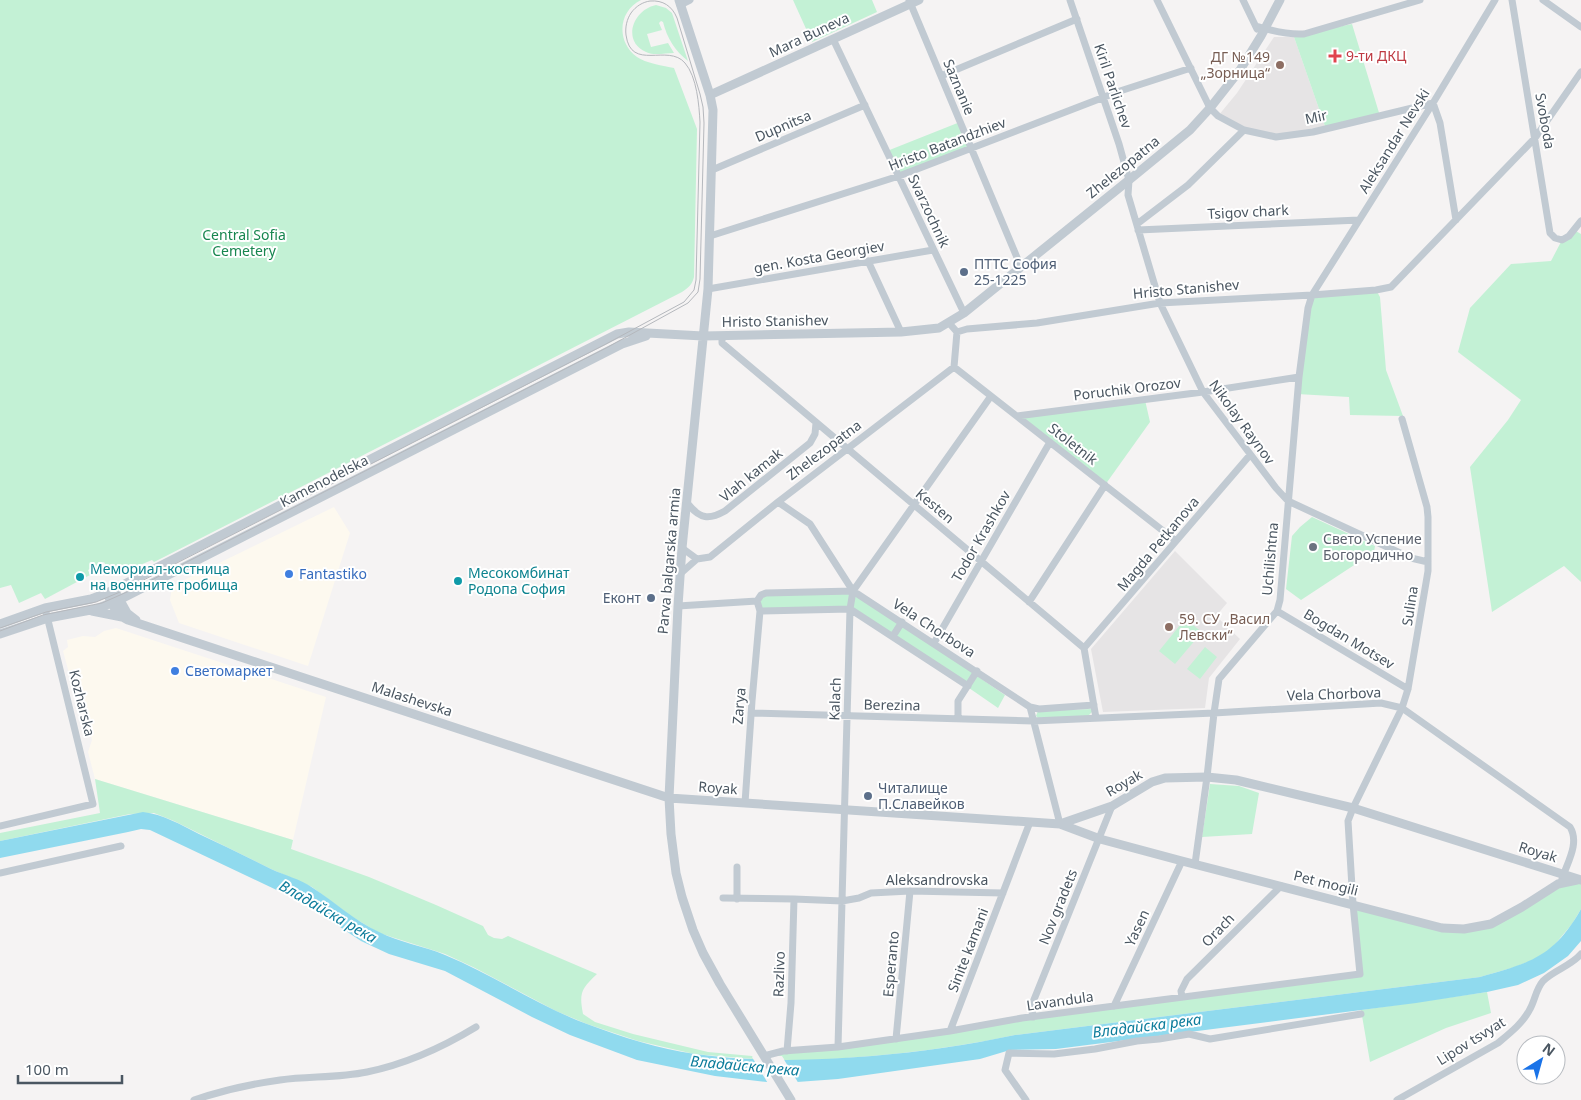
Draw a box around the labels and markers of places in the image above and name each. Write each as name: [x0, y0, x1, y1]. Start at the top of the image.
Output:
place label: 9-ти ДКЦ: [1346, 46, 1407, 65]
place label: ДГ №149 „Зорница“: [1201, 47, 1270, 82]
marker: 9-ти ДКЦ: [1328, 49, 1342, 63]
marker: ДГ №149 „Зорница“: [1274, 59, 1286, 71]
place label: ПТТС София 25-1225: [974, 254, 1057, 289]
marker: ПТТС София 25-1225: [958, 266, 970, 278]
place label: Свето Успение Богородично: [1323, 529, 1422, 564]
marker: Свето Успение Богородично: [1307, 541, 1319, 553]
place label: Мемориал-костница на военните гробища: [90, 559, 238, 594]
place label: Месокомбинат Родопа София: [468, 563, 570, 598]
place label: Fantastiko: [299, 564, 367, 583]
marker: Fantastiko: [283, 568, 295, 580]
marker: Мемориал-костница на военните гробища: [74, 571, 86, 583]
marker: Месокомбинат Родопа София: [452, 575, 464, 587]
place label: Еконт: [603, 588, 641, 607]
marker: Еконт: [645, 592, 657, 604]
place label: 59. СУ „Васил Левски“: [1179, 609, 1270, 644]
marker: 59. СУ „Васил Левски“: [1163, 621, 1175, 633]
place label: Светомаркет: [185, 661, 273, 680]
marker: Светомаркет: [169, 665, 181, 677]
place label: Читалище П.Славейков: [878, 778, 965, 813]
marker: Читалище П.Славейков: [862, 790, 874, 802]

